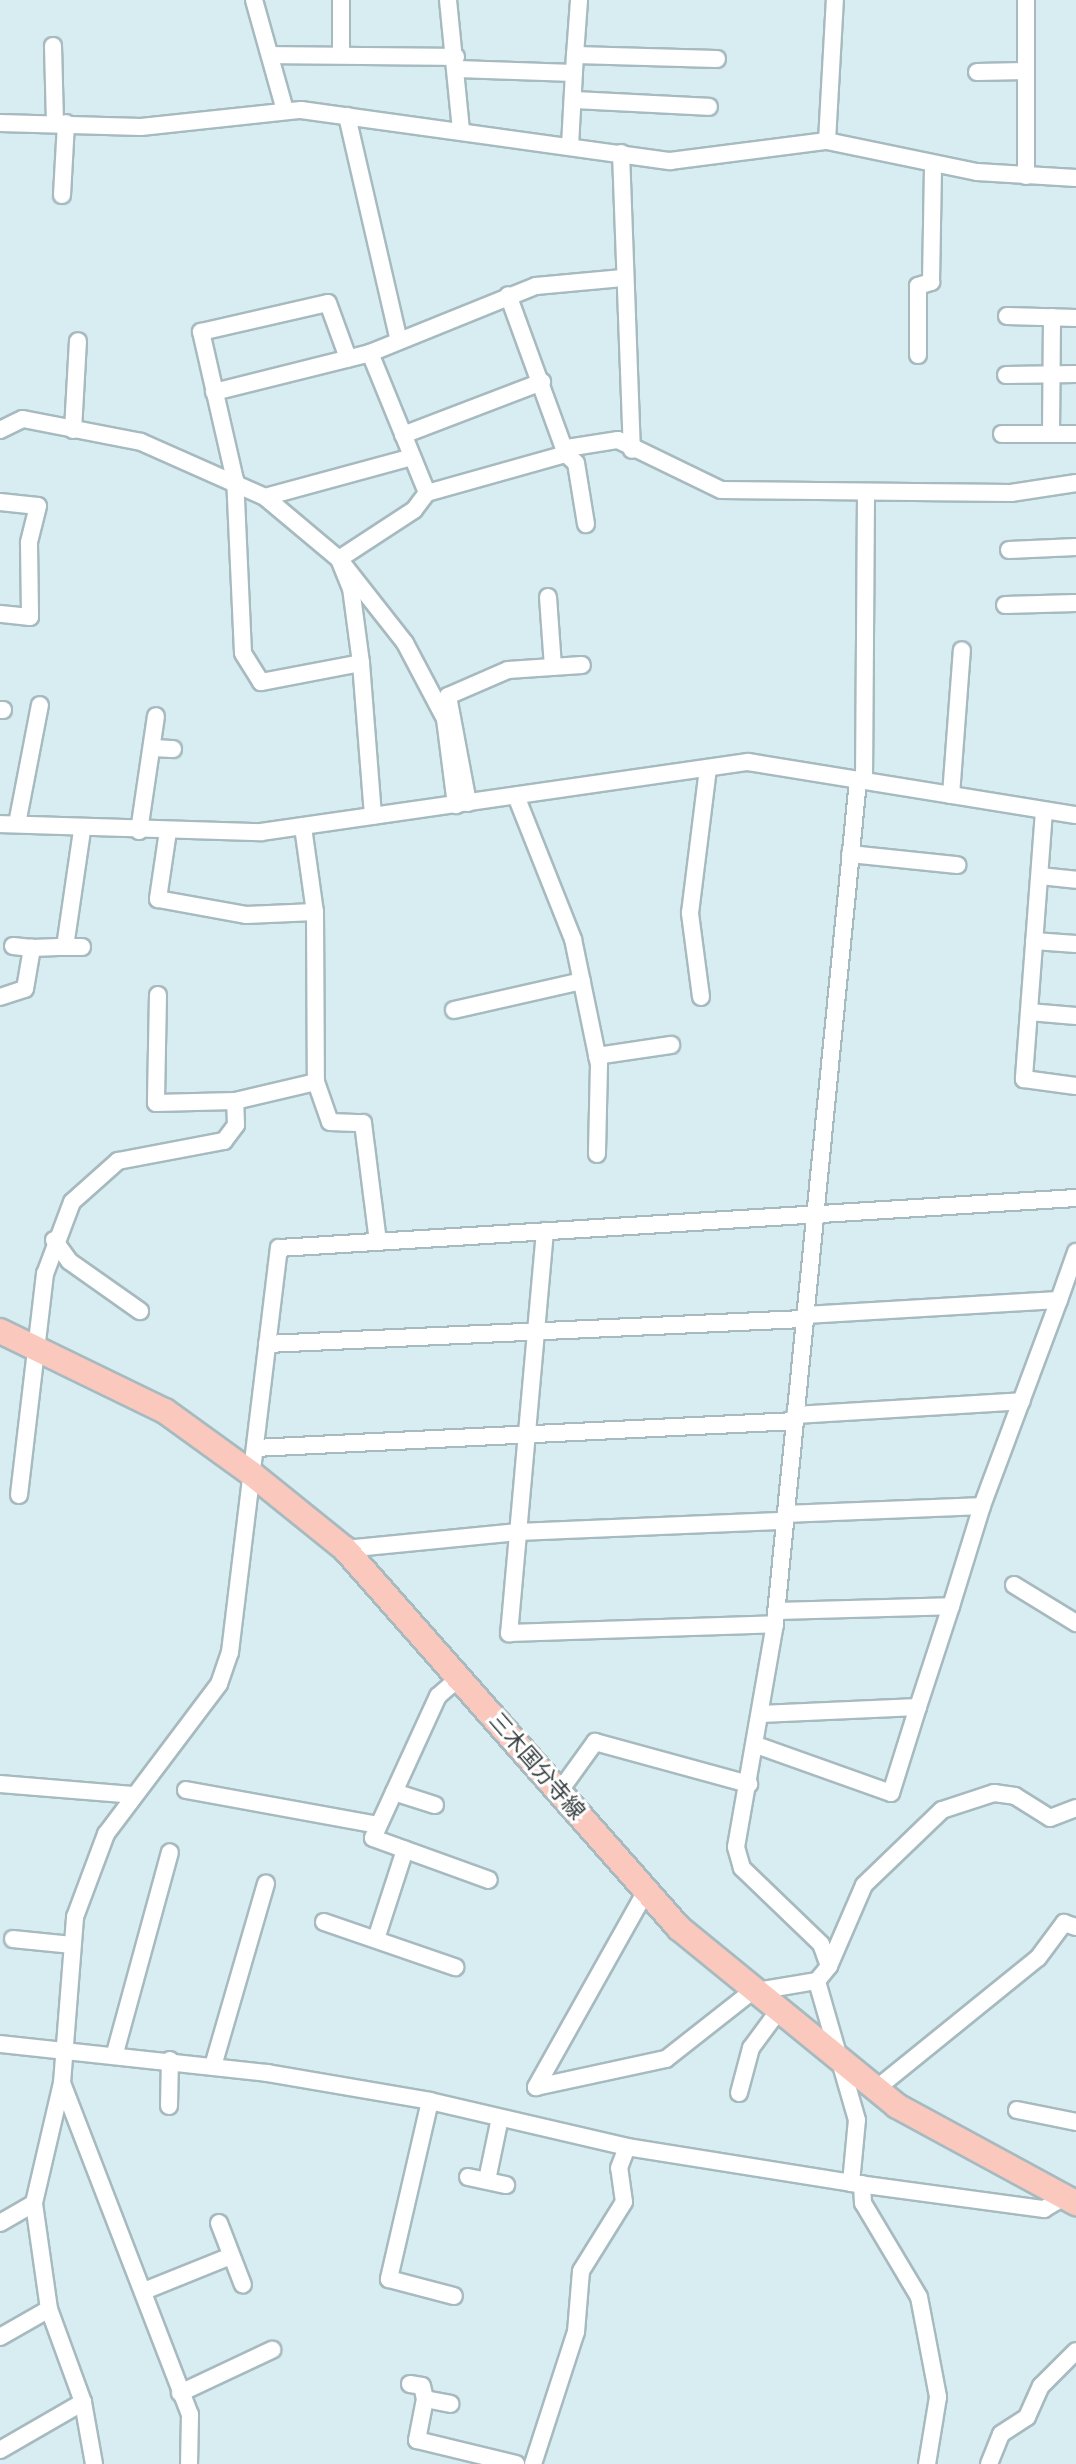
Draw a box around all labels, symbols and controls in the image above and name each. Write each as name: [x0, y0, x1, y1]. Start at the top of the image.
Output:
street label: 三木国分寺線: [484, 1708, 590, 1824]

